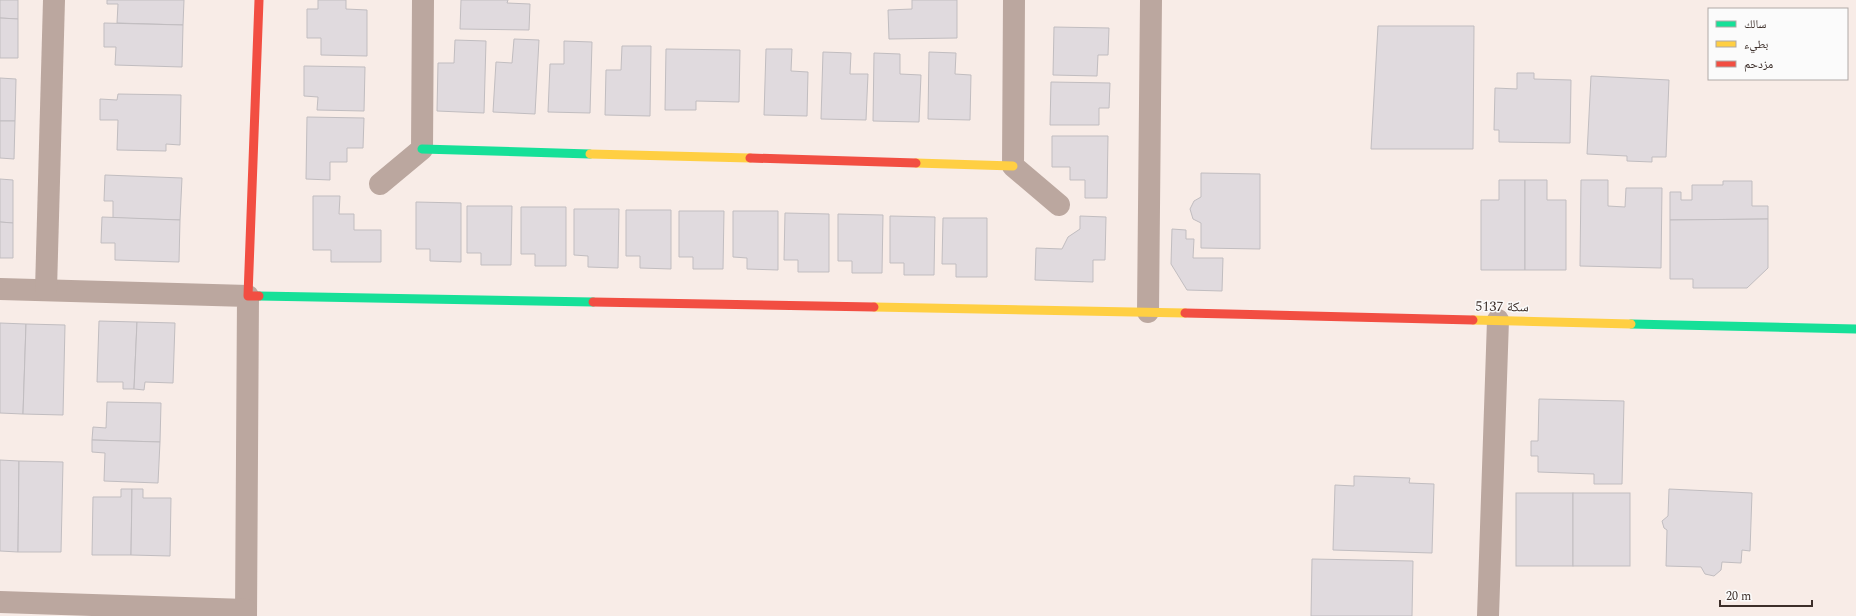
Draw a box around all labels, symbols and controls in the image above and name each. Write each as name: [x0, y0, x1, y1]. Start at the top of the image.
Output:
legend: [1708, 8, 1848, 80]
text: سالك: [1744, 15, 1766, 34]
text: بطيء: [1744, 35, 1768, 54]
text: مزدحم: [1744, 55, 1773, 74]
street label: سكة 5137: [1475, 296, 1529, 317]
scale bar: [1720, 582, 1812, 608]
text: 20 m: [1726, 587, 1751, 606]

